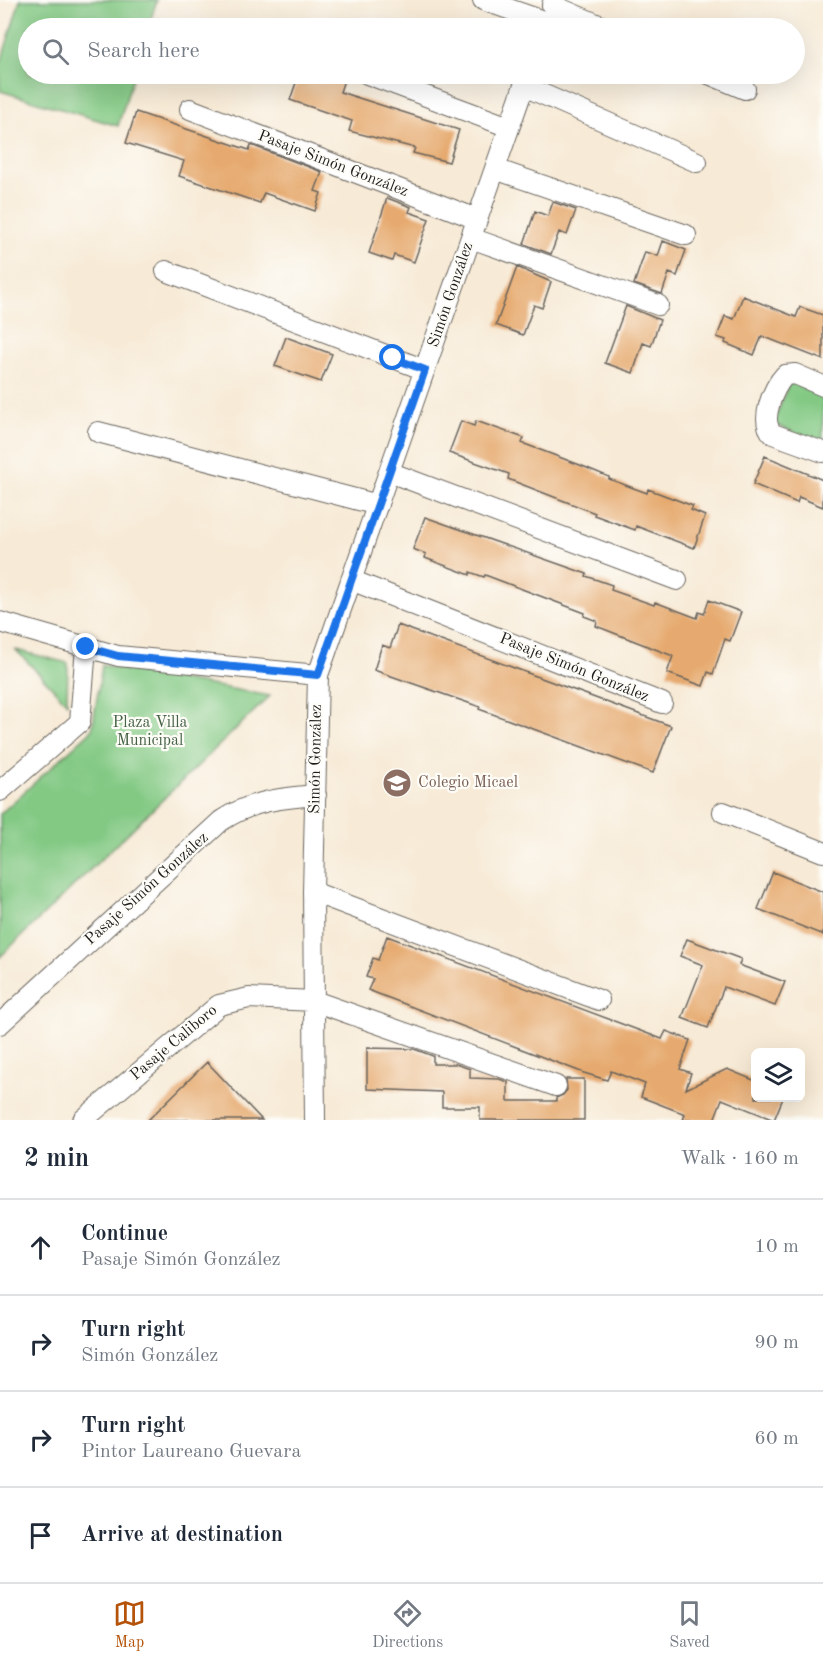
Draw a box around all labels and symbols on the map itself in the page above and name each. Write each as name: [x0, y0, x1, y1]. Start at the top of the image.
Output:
street label: Pasaje Simón González: [256, 128, 410, 200]
street label: Simón González: [426, 241, 476, 349]
route start: [379, 344, 405, 370]
street label: Pasaje Simón González: [497, 631, 651, 705]
route end: [72, 633, 98, 659]
street label: Simón González: [307, 704, 325, 814]
park label: Plaza Villa Municipal: [112, 715, 188, 749]
school or university icon: Colegio Micael: [381, 767, 413, 799]
place label: Colegio Micael: [418, 775, 518, 791]
street label: Pasaje Simón González: [82, 830, 212, 948]
street label: Pasaje Caliboro: [128, 1002, 220, 1084]

